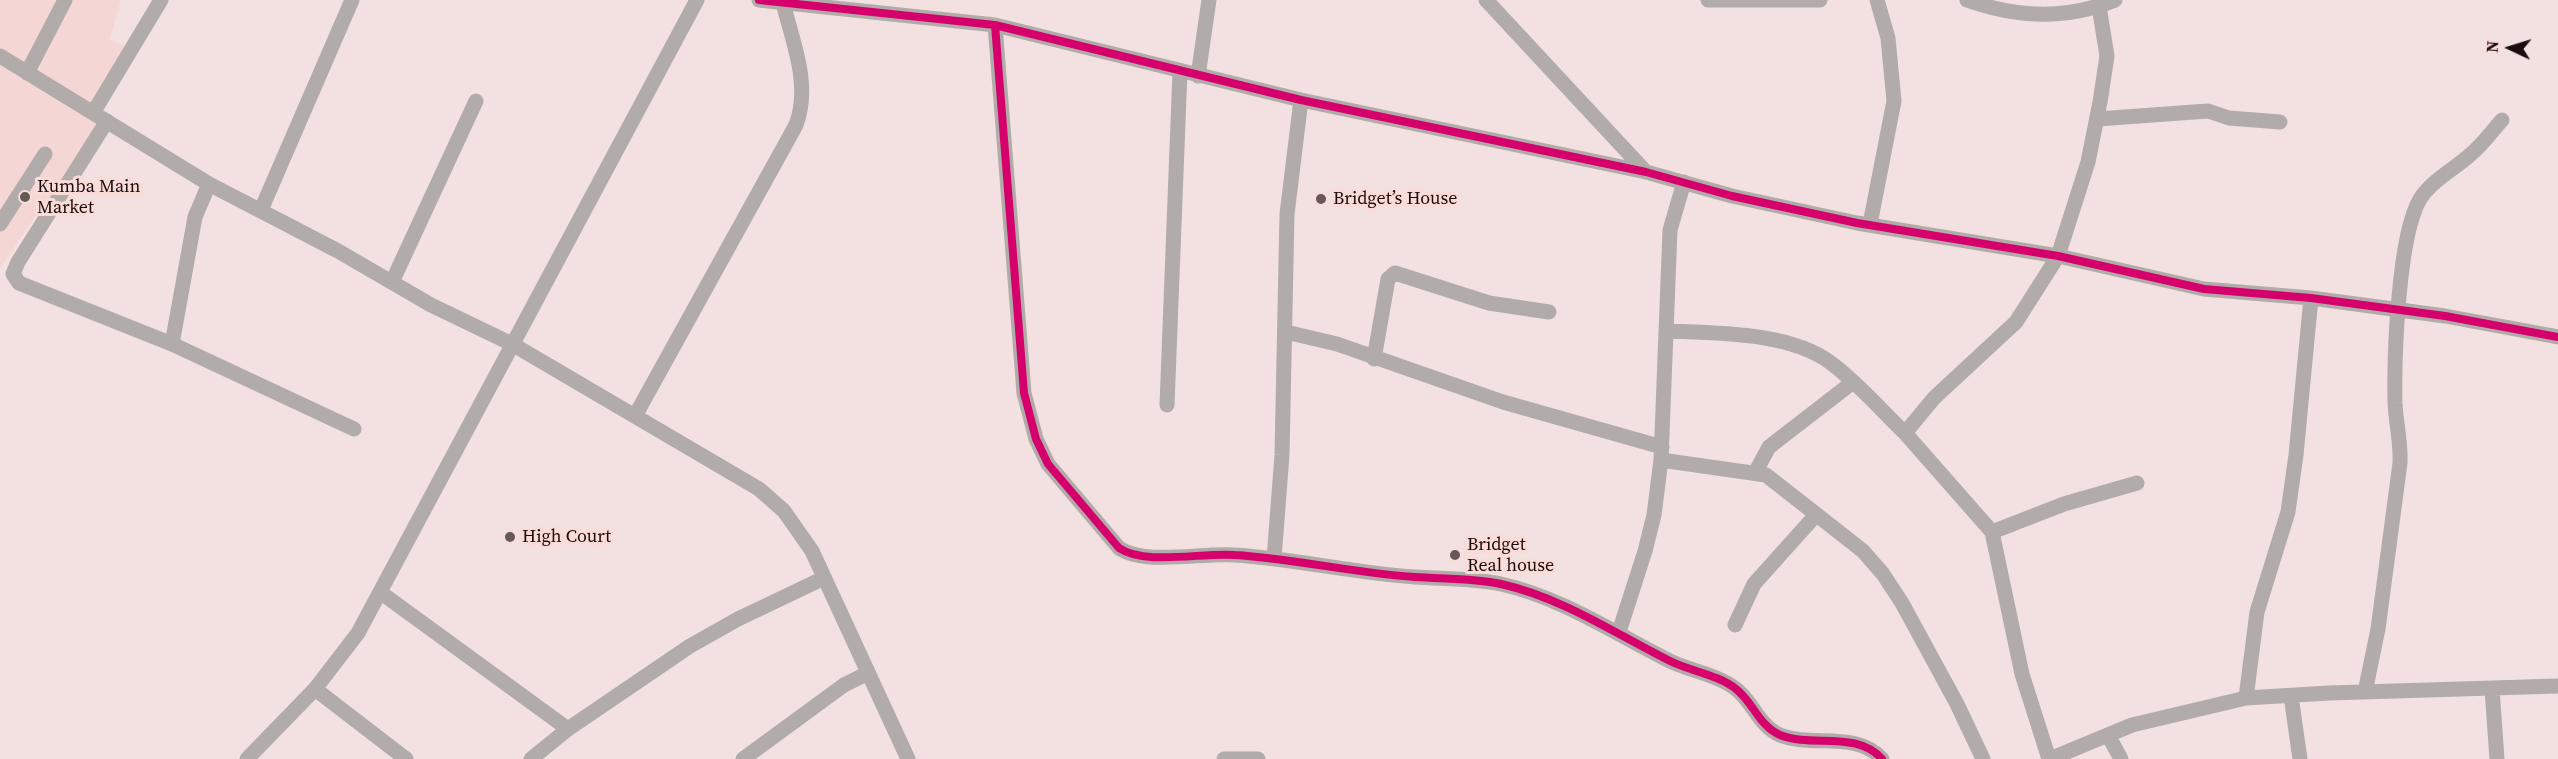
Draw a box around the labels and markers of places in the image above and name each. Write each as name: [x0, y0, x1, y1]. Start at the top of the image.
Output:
place label: Kumba Main Market: [37, 176, 140, 219]
place label: Bridget’s House: [1333, 188, 1457, 210]
marker: Kumba Main Market: [18, 190, 32, 204]
marker: Bridget’s House: [1314, 192, 1328, 206]
place label: High Court: [522, 526, 611, 548]
marker: High Court: [503, 530, 517, 544]
place label: Bridget Real house: [1467, 534, 1554, 576]
marker: Bridget Real house: [1448, 548, 1462, 562]

